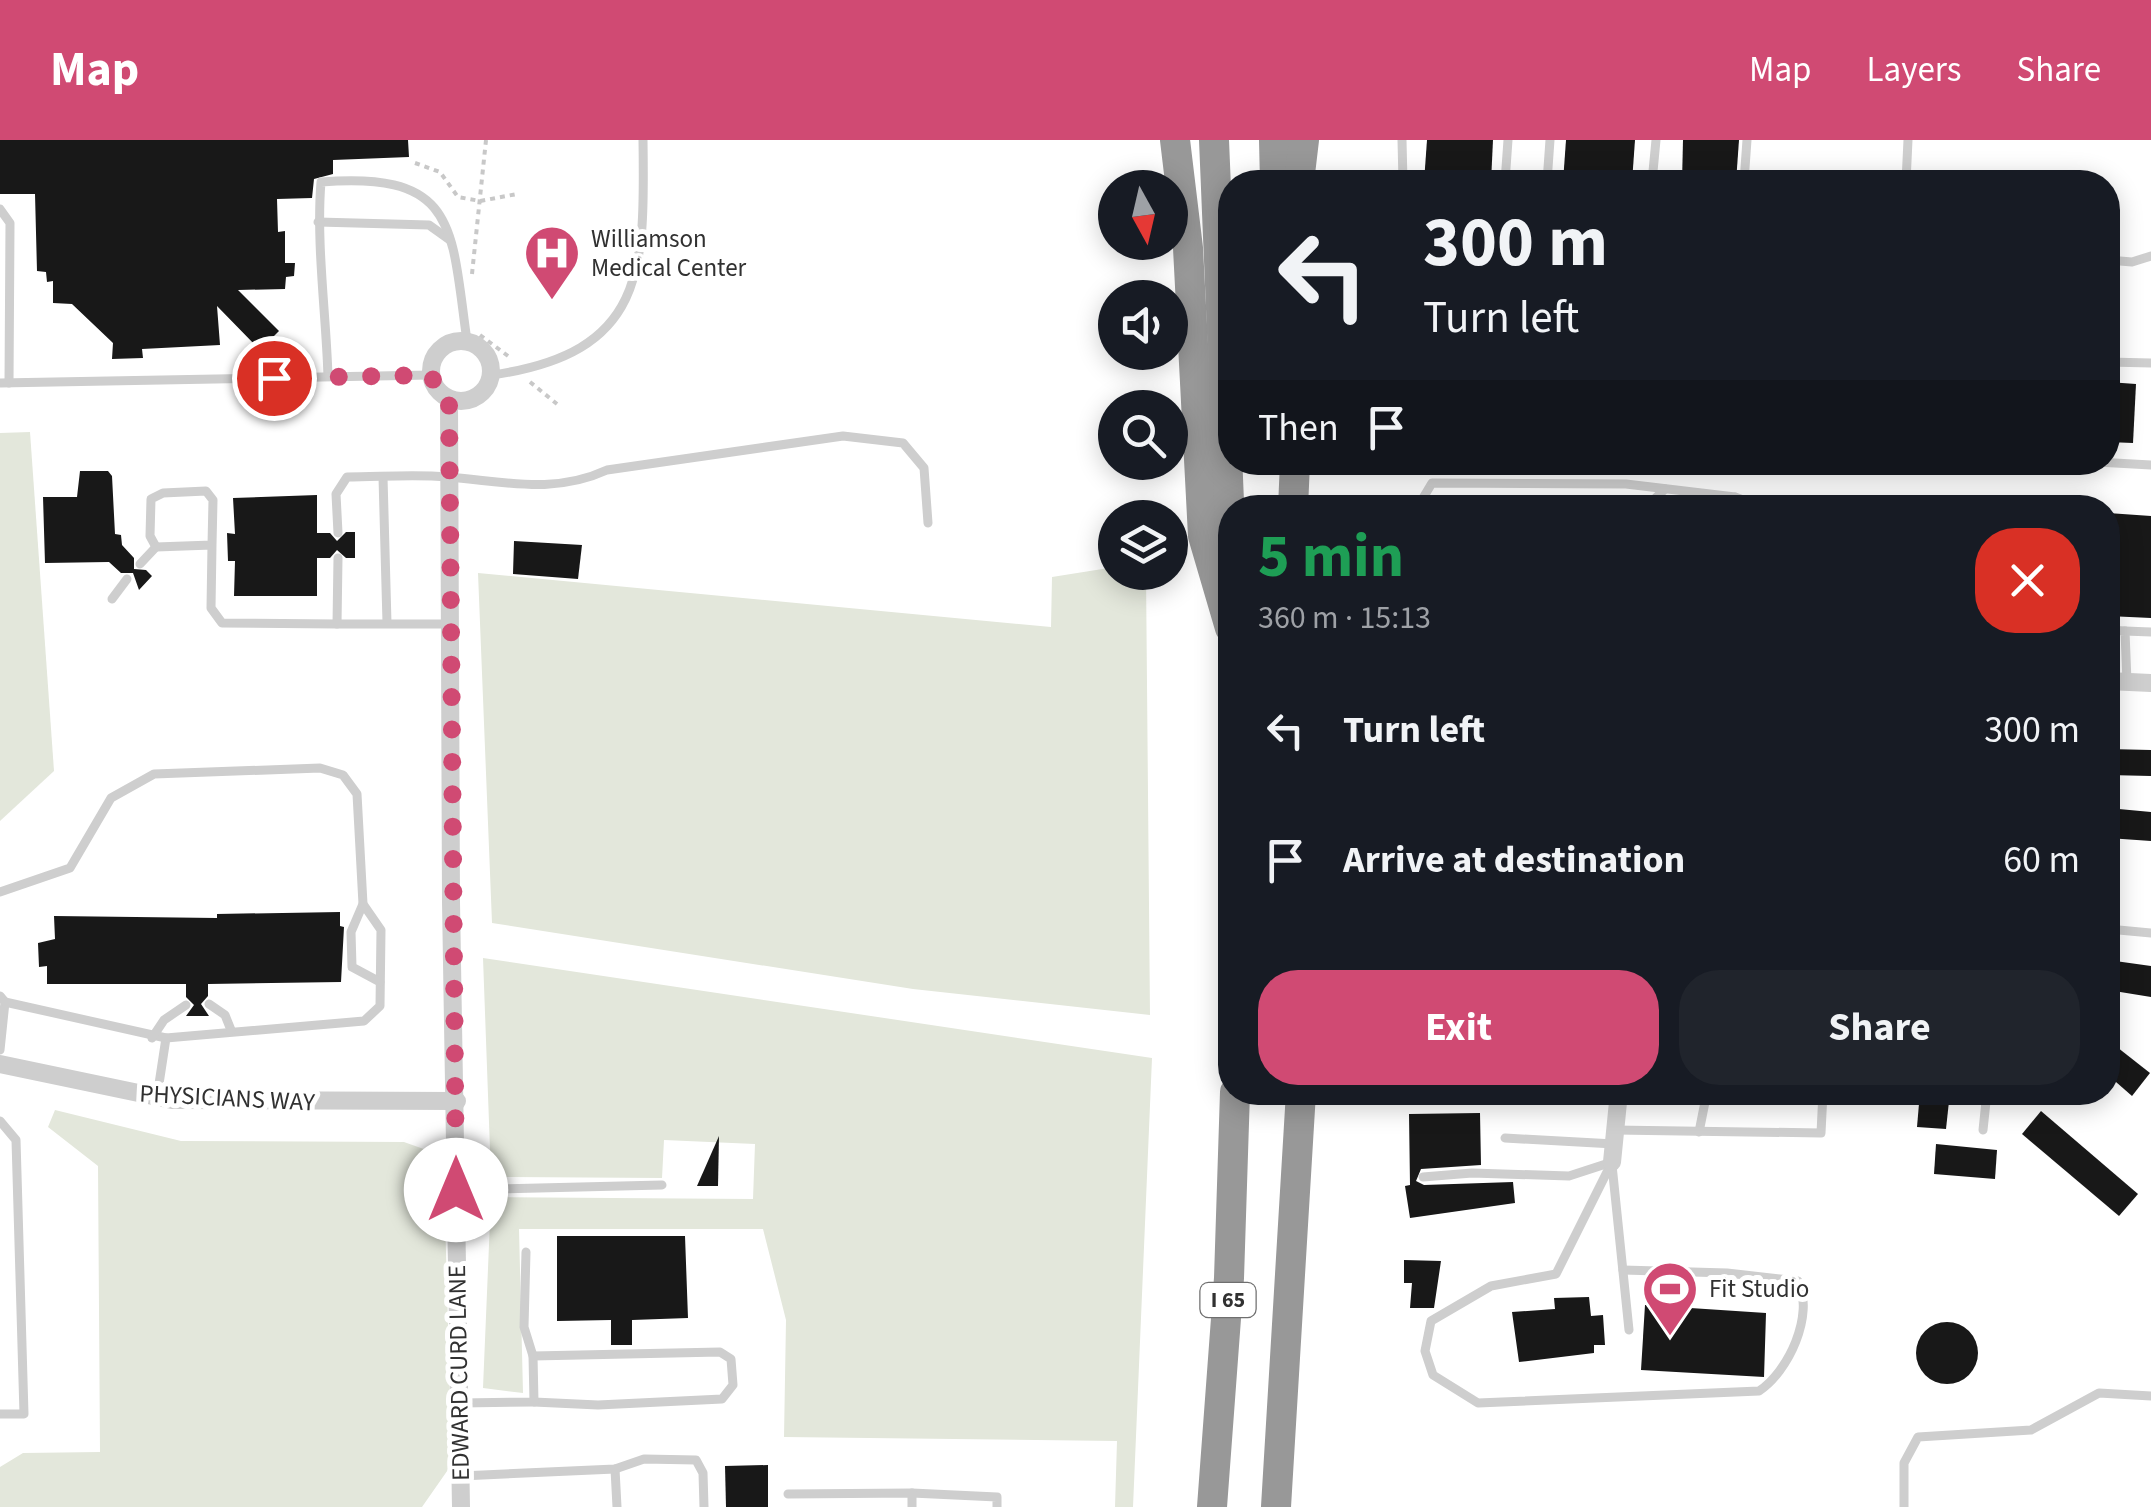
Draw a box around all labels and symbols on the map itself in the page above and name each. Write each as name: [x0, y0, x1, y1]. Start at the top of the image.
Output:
north arrow: [1098, 170, 1188, 260]
place label: Williamson Medical Center: [591, 221, 747, 286]
hospital icon: Williamson Medical Center: [522, 223, 582, 302]
pin: [232, 336, 317, 421]
street label: PHYSICIANS WAY: [138, 1075, 316, 1121]
position arrow: [404, 1138, 508, 1242]
sports icon: Fit Studio: [1640, 1259, 1700, 1338]
street label: EDWARD CURD LANE: [439, 1265, 479, 1481]
place label: Fit Studio: [1709, 1271, 1809, 1307]
road number: I 65: [1200, 1283, 1256, 1317]

